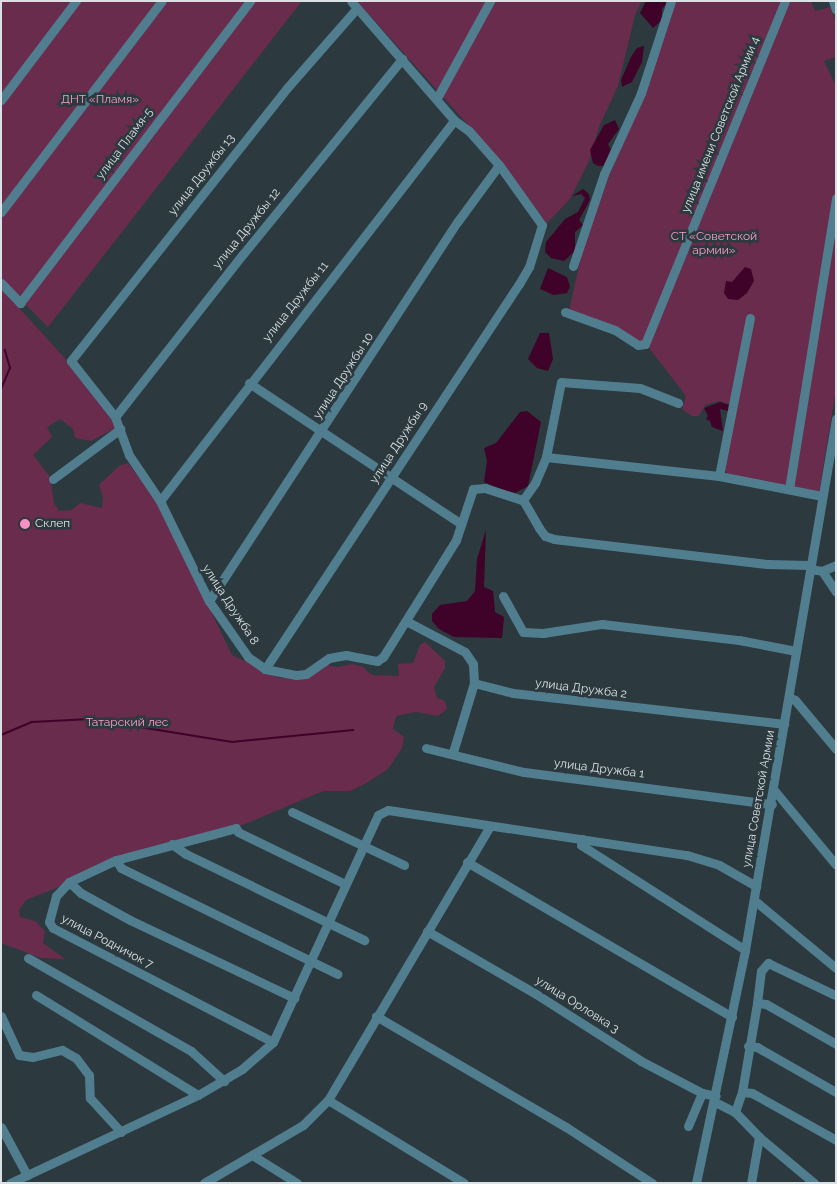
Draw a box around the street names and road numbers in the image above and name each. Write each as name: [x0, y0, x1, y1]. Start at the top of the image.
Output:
street label: улица имени Советской Армии 4: [679, 35, 763, 215]
street label: улица Пламя-5: [94, 106, 156, 182]
street label: улица Дружбы 13: [166, 132, 238, 218]
street label: улица Дружбы 12: [210, 186, 284, 272]
street label: улица Дружбы 11: [260, 259, 332, 345]
street label: улица Дружбы 10: [311, 330, 377, 422]
street label: улица Дружбы 9: [367, 399, 431, 487]
street label: улица Дружба 8: [199, 562, 261, 648]
street label: улица Дружба 2: [534, 676, 628, 702]
street label: улица Советской Армии: [740, 729, 778, 869]
street label: улица Дружба 1: [553, 756, 645, 782]
street label: улица Родничок 7: [59, 912, 155, 972]
street label: улица Орловка 3: [532, 973, 622, 1037]

